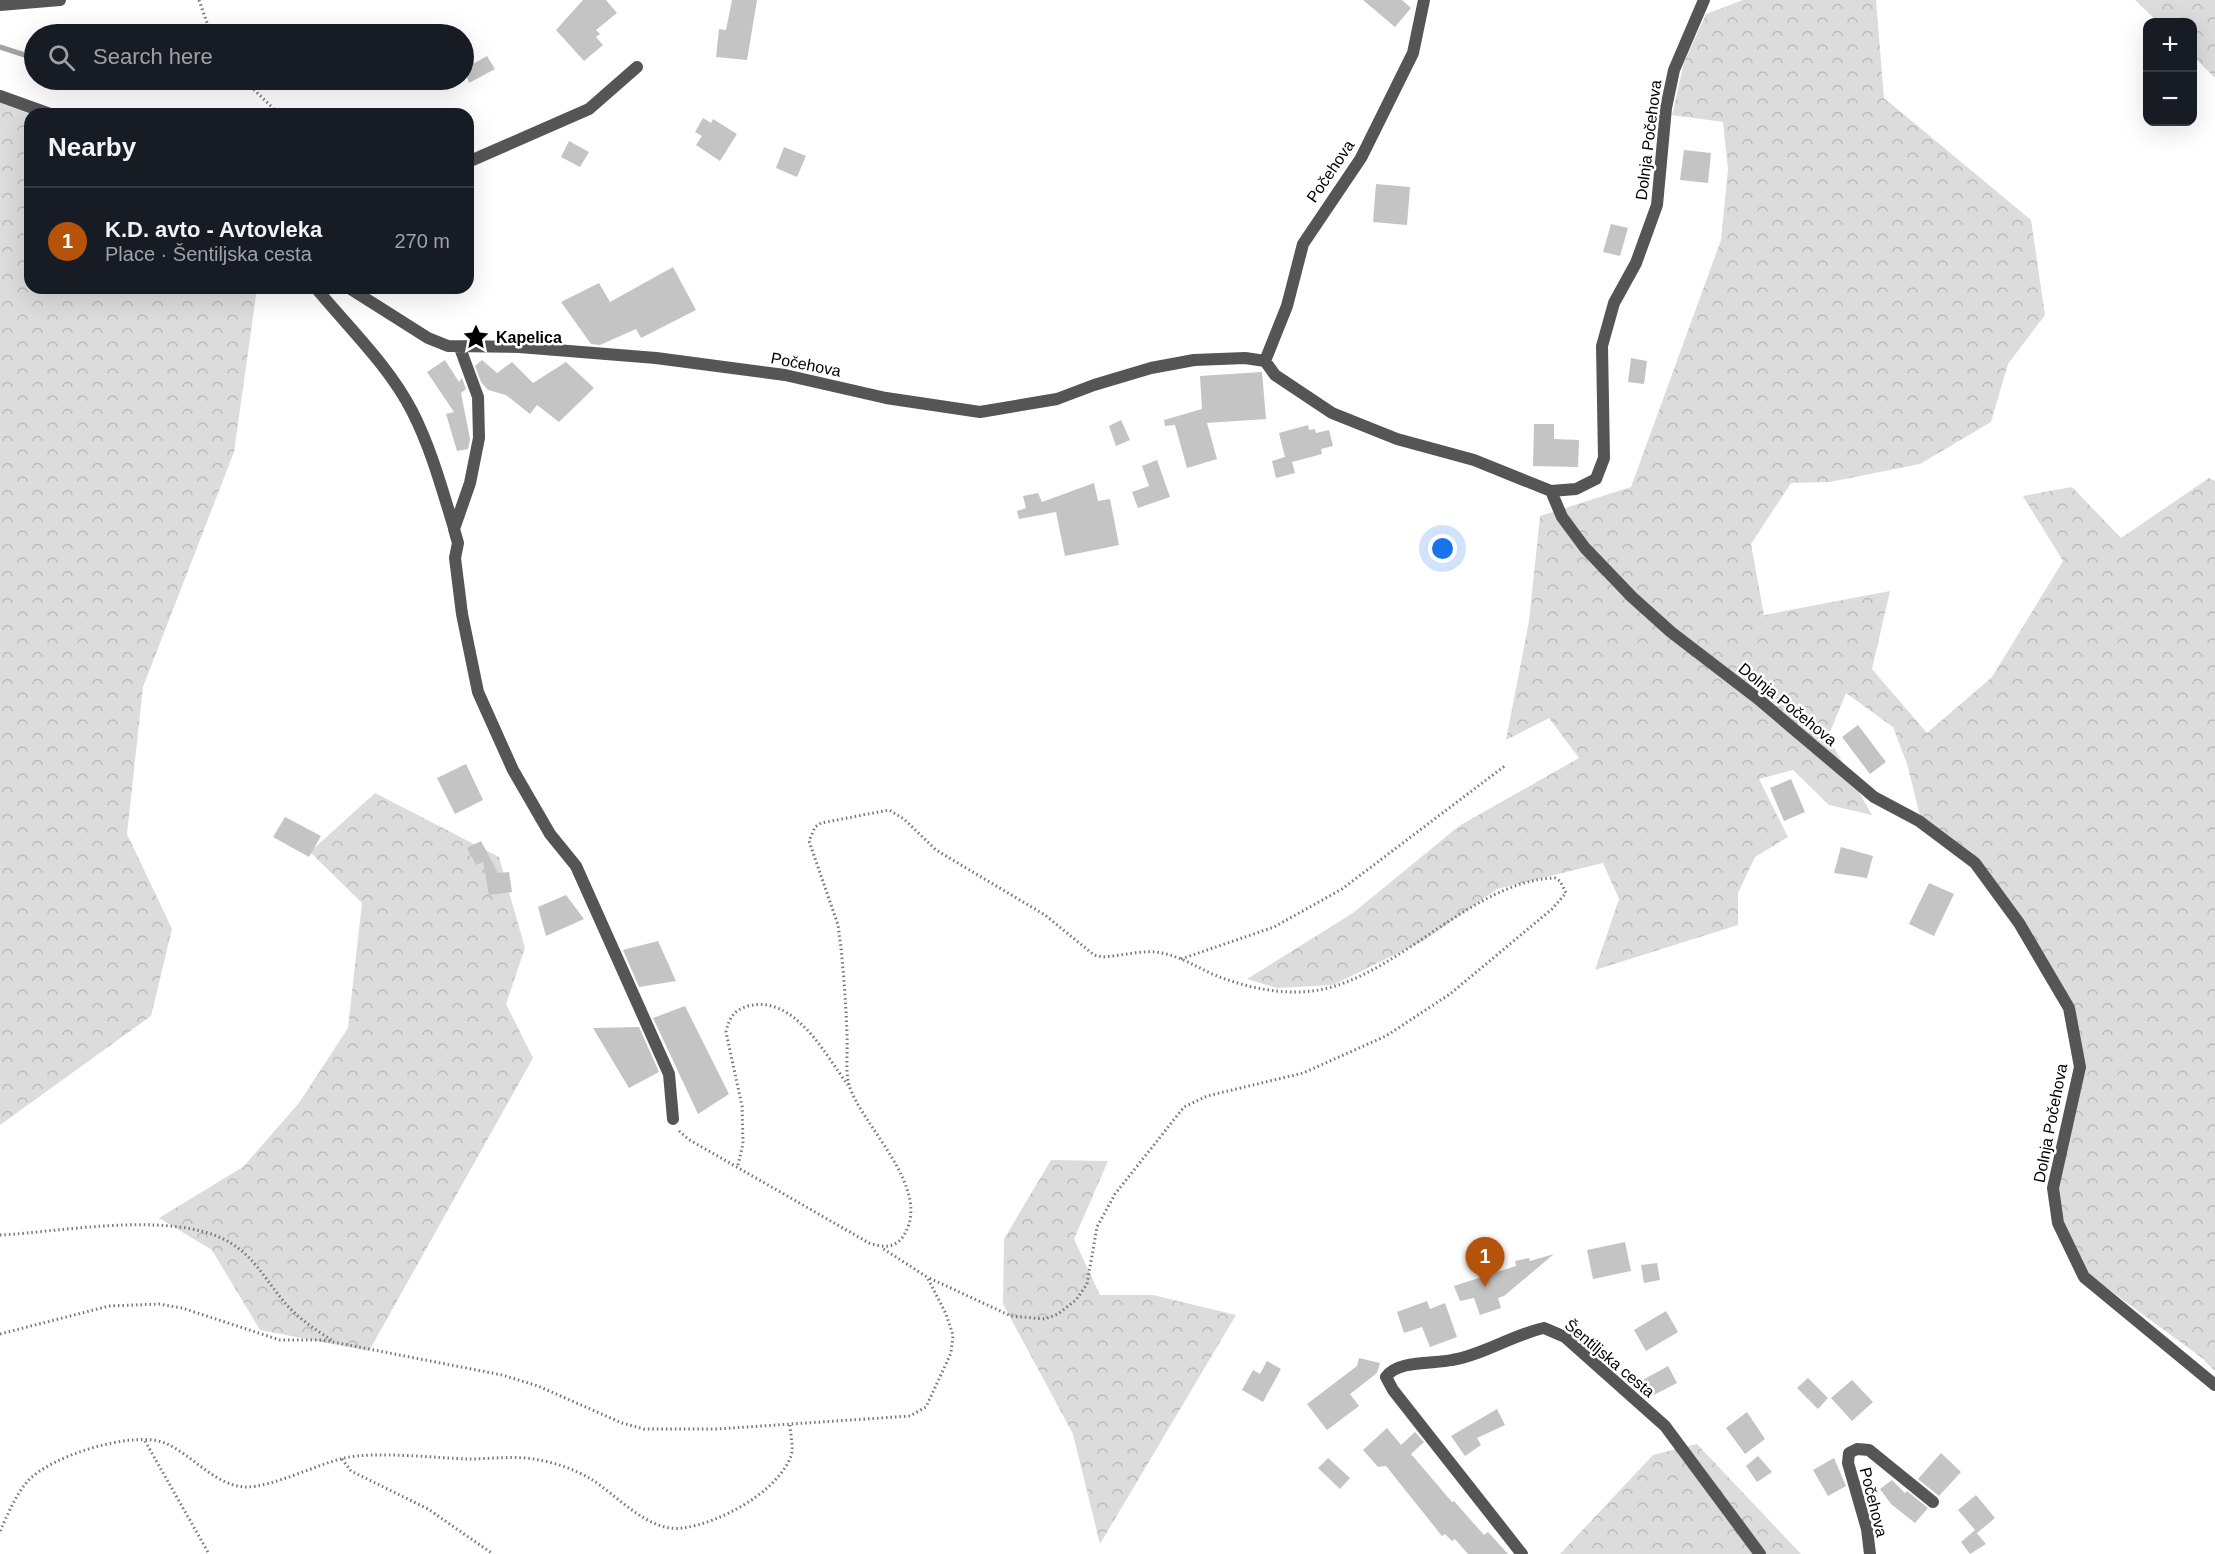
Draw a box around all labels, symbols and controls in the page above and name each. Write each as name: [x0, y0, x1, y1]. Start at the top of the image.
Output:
map controls: [2143, 18, 2197, 126]
button: +: [2143, 18, 2197, 72]
search box: [24, 24, 474, 90]
icon: search: [45, 41, 78, 74]
text: Search here: [93, 44, 213, 69]
button: −: [2143, 72, 2197, 126]
street label: Dolnja Počehova: [1633, 79, 1664, 201]
text: Nearby: [48, 132, 136, 162]
street label: Počehova: [1303, 137, 1357, 206]
text: K.D. avto - Avtovleka: [105, 217, 322, 242]
text: 1: [62, 230, 73, 252]
text: 270 m: [394, 230, 450, 252]
text: Place · Šentiljska cesta: [105, 243, 312, 265]
place icon: Kapelica: [461, 322, 491, 352]
place label: Kapelica: [496, 329, 562, 346]
street label: Počehova: [769, 349, 843, 380]
your location: [1428, 534, 1457, 563]
street label: Dolnja Počehova: [1735, 660, 1840, 749]
street label: Dolnja Počehova: [2031, 1062, 2070, 1184]
pin: 1: [1466, 1238, 1504, 1287]
street label: Šentiljska cesta: [1562, 1315, 1658, 1401]
street label: Počehova: [1857, 1466, 1890, 1539]

